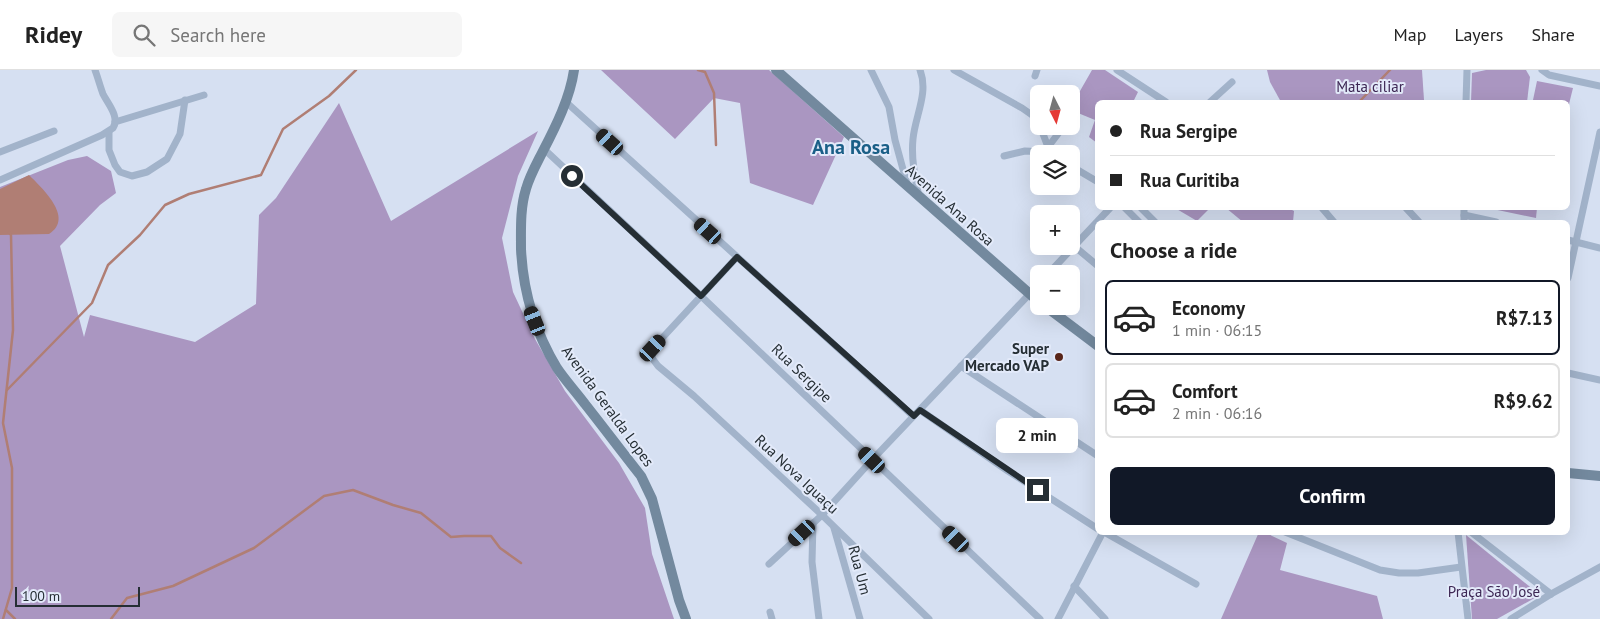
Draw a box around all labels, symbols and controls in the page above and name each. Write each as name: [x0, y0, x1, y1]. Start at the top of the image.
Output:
search box: [112, 12, 462, 57]
text: Ridey: [25, 19, 82, 50]
icon: search: [130, 21, 158, 49]
text: Search here: [170, 23, 266, 47]
text: Map: [1394, 23, 1426, 46]
text: Layers: [1454, 23, 1503, 46]
text: Share: [1531, 23, 1575, 46]
park label: Mata ciliar: [1336, 77, 1404, 96]
north arrow: [1030, 85, 1080, 135]
map controls: [1030, 85, 1080, 315]
text: Rua Sergipe: [1140, 119, 1238, 143]
car: [593, 126, 626, 158]
district label: Ana Rosa: [812, 134, 890, 160]
button: layers: [1030, 145, 1080, 195]
street label: Avenida Ana Rosa: [902, 160, 998, 250]
route start: [561, 165, 583, 187]
text: Rua Curitiba: [1140, 168, 1239, 192]
button: +: [1030, 205, 1080, 255]
car: [691, 215, 724, 247]
text: Choose a ride: [1110, 236, 1237, 264]
button: −: [1030, 265, 1080, 315]
icon: car: [1112, 295, 1157, 340]
text: Economy: [1172, 296, 1245, 320]
car: [522, 304, 547, 338]
text: R$7.13: [1496, 306, 1553, 330]
text: 1 min · 06:15: [1172, 320, 1262, 340]
car: [637, 332, 668, 364]
street label: Rua Sergipe: [768, 339, 836, 407]
place label: Super Mercado VAP: [965, 339, 1050, 375]
street label: Avenida Geralda Lopes: [558, 342, 658, 470]
marker: Super Mercado VAP: [1053, 351, 1065, 363]
icon: car: [1112, 378, 1157, 423]
text: Comfort: [1172, 379, 1238, 403]
text: R$9.62: [1494, 389, 1553, 413]
text: 2 min · 06:16: [1172, 403, 1262, 423]
callout: 2 min: [997, 418, 1079, 452]
text: 2 min: [1017, 425, 1057, 445]
street label: Rua Nova Iguaçu: [751, 430, 843, 518]
car: [855, 444, 888, 476]
button: Confirm: [1110, 467, 1555, 525]
route end: [1027, 479, 1049, 501]
car: [785, 517, 818, 549]
car: [939, 523, 972, 555]
street label: Rua Um: [844, 543, 876, 597]
park label: Praça São José: [1448, 582, 1540, 601]
scale bar: [15, 584, 140, 607]
text: 100 m: [22, 587, 60, 605]

